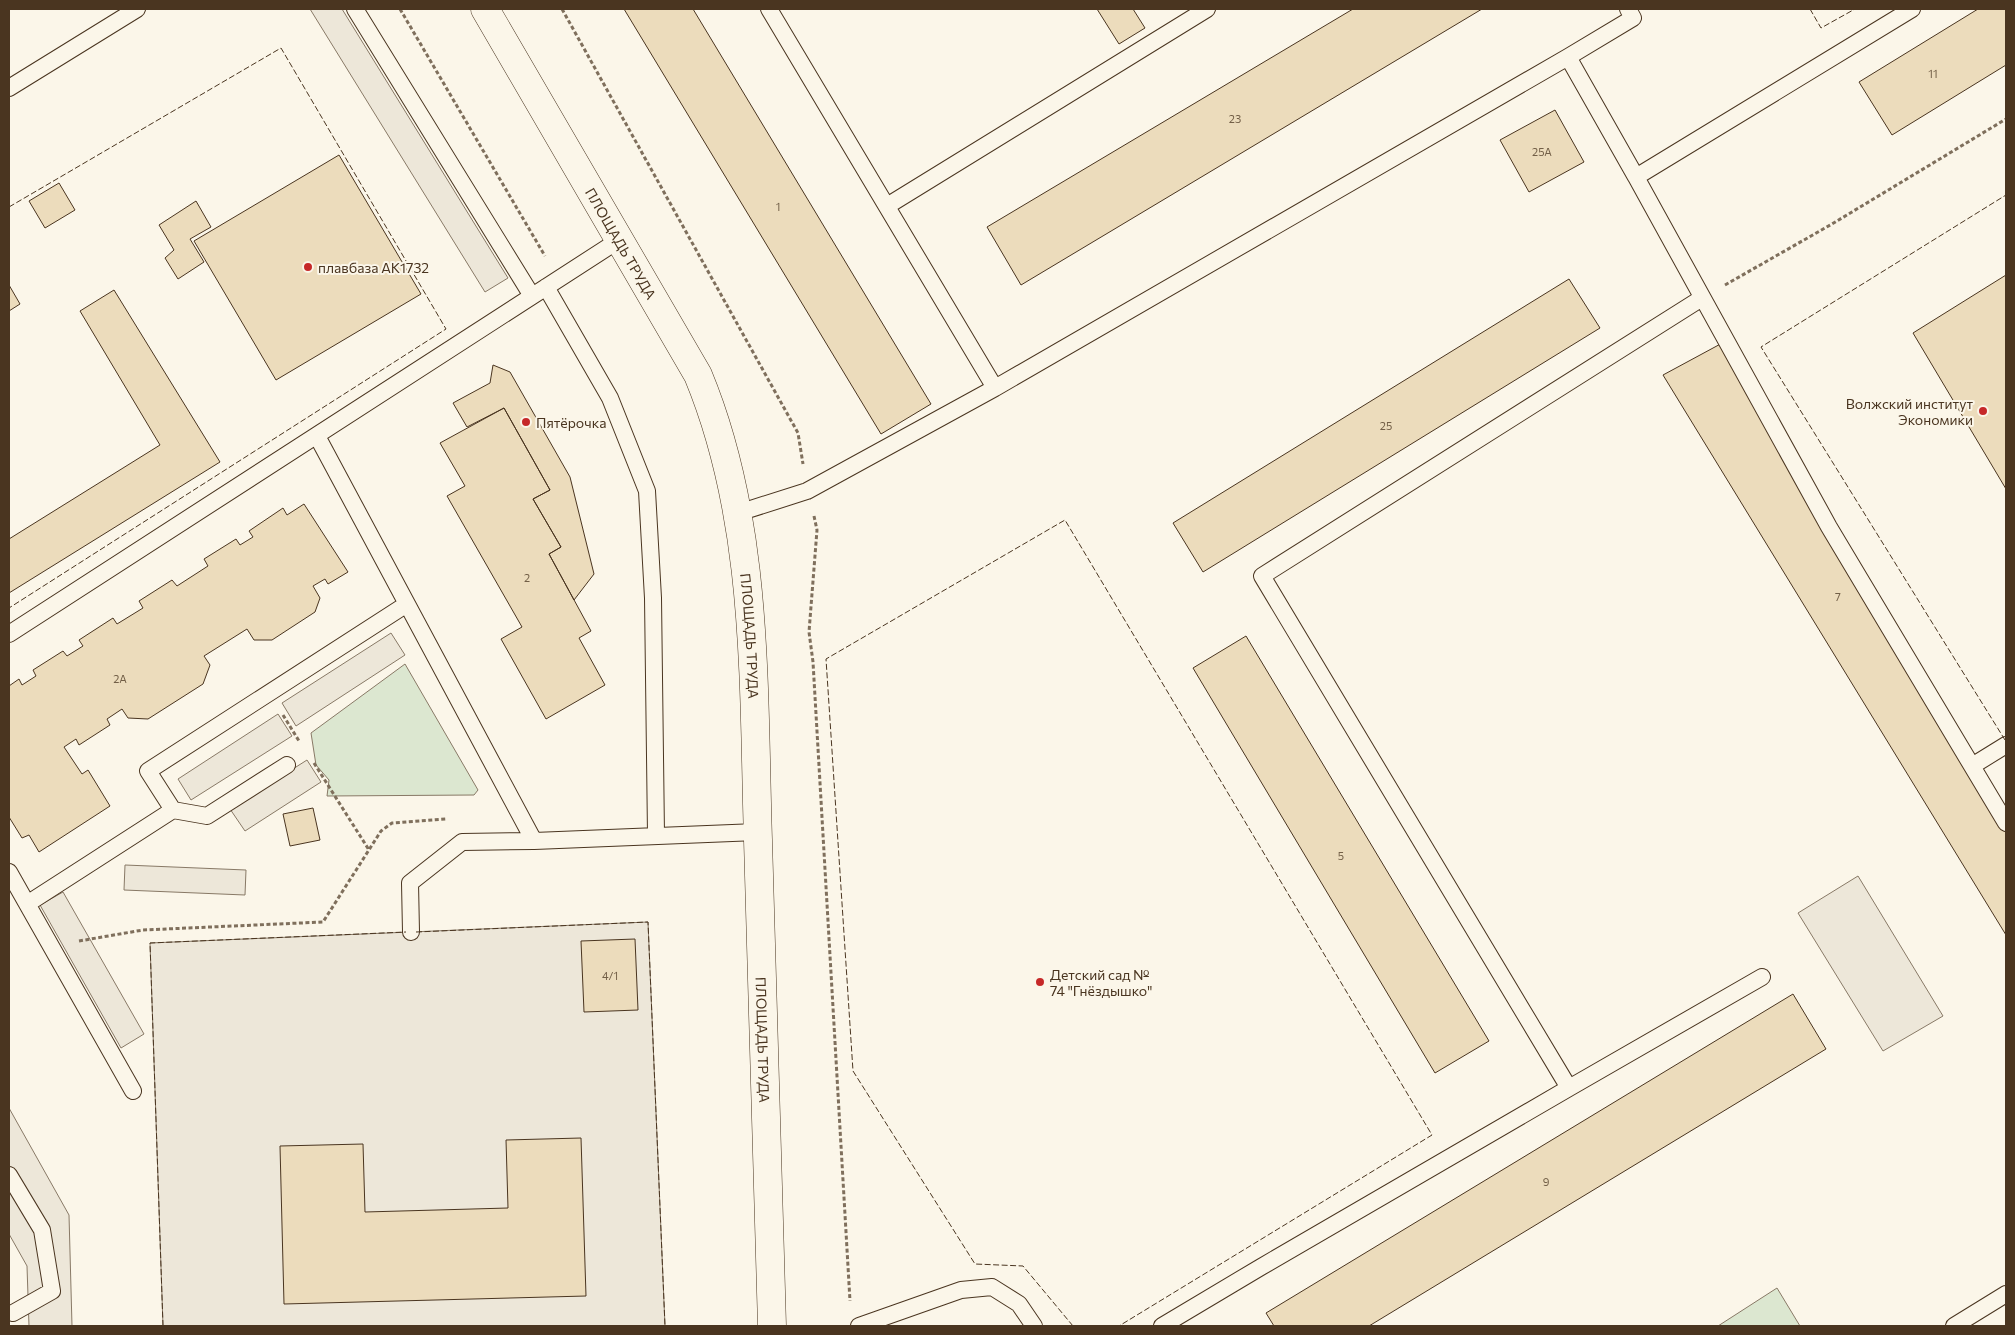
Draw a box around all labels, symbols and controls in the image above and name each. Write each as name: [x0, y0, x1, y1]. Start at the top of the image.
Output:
house number: 11: [1928, 67, 1938, 80]
house number: 23: [1229, 112, 1241, 125]
house number: 25А: [1532, 145, 1552, 158]
street label: ПЛОЩАДЬ ТРУДА: [582, 185, 660, 302]
house number: 1: [776, 200, 780, 213]
place label: плавбаза АК1732: [318, 259, 429, 276]
marker: плавбаза АК1732: [302, 261, 314, 273]
place label: Волжский институт Экономики: [1846, 395, 1973, 428]
marker: Волжский институт Экономики: [1977, 405, 1989, 417]
place label: Пятёрочка: [536, 414, 606, 431]
marker: Пятёрочка: [520, 416, 532, 428]
house number: 25: [1380, 419, 1392, 432]
house number: 2: [524, 571, 530, 584]
street label: ПЛОЩАДЬ ТРУДА: [738, 572, 763, 699]
house number: 7: [1835, 590, 1841, 603]
house number: 2А: [113, 672, 127, 685]
house number: 5: [1338, 849, 1344, 862]
place label: Детский сад № 74 "Гнёздышко": [1050, 966, 1152, 999]
house number: 4/1: [602, 969, 618, 982]
marker: Детский сад № 74 "Гнёздышко": [1034, 976, 1046, 988]
street label: ПЛОЩАДЬ ТРУДА: [753, 977, 774, 1103]
house number: 9: [1543, 1175, 1550, 1188]

